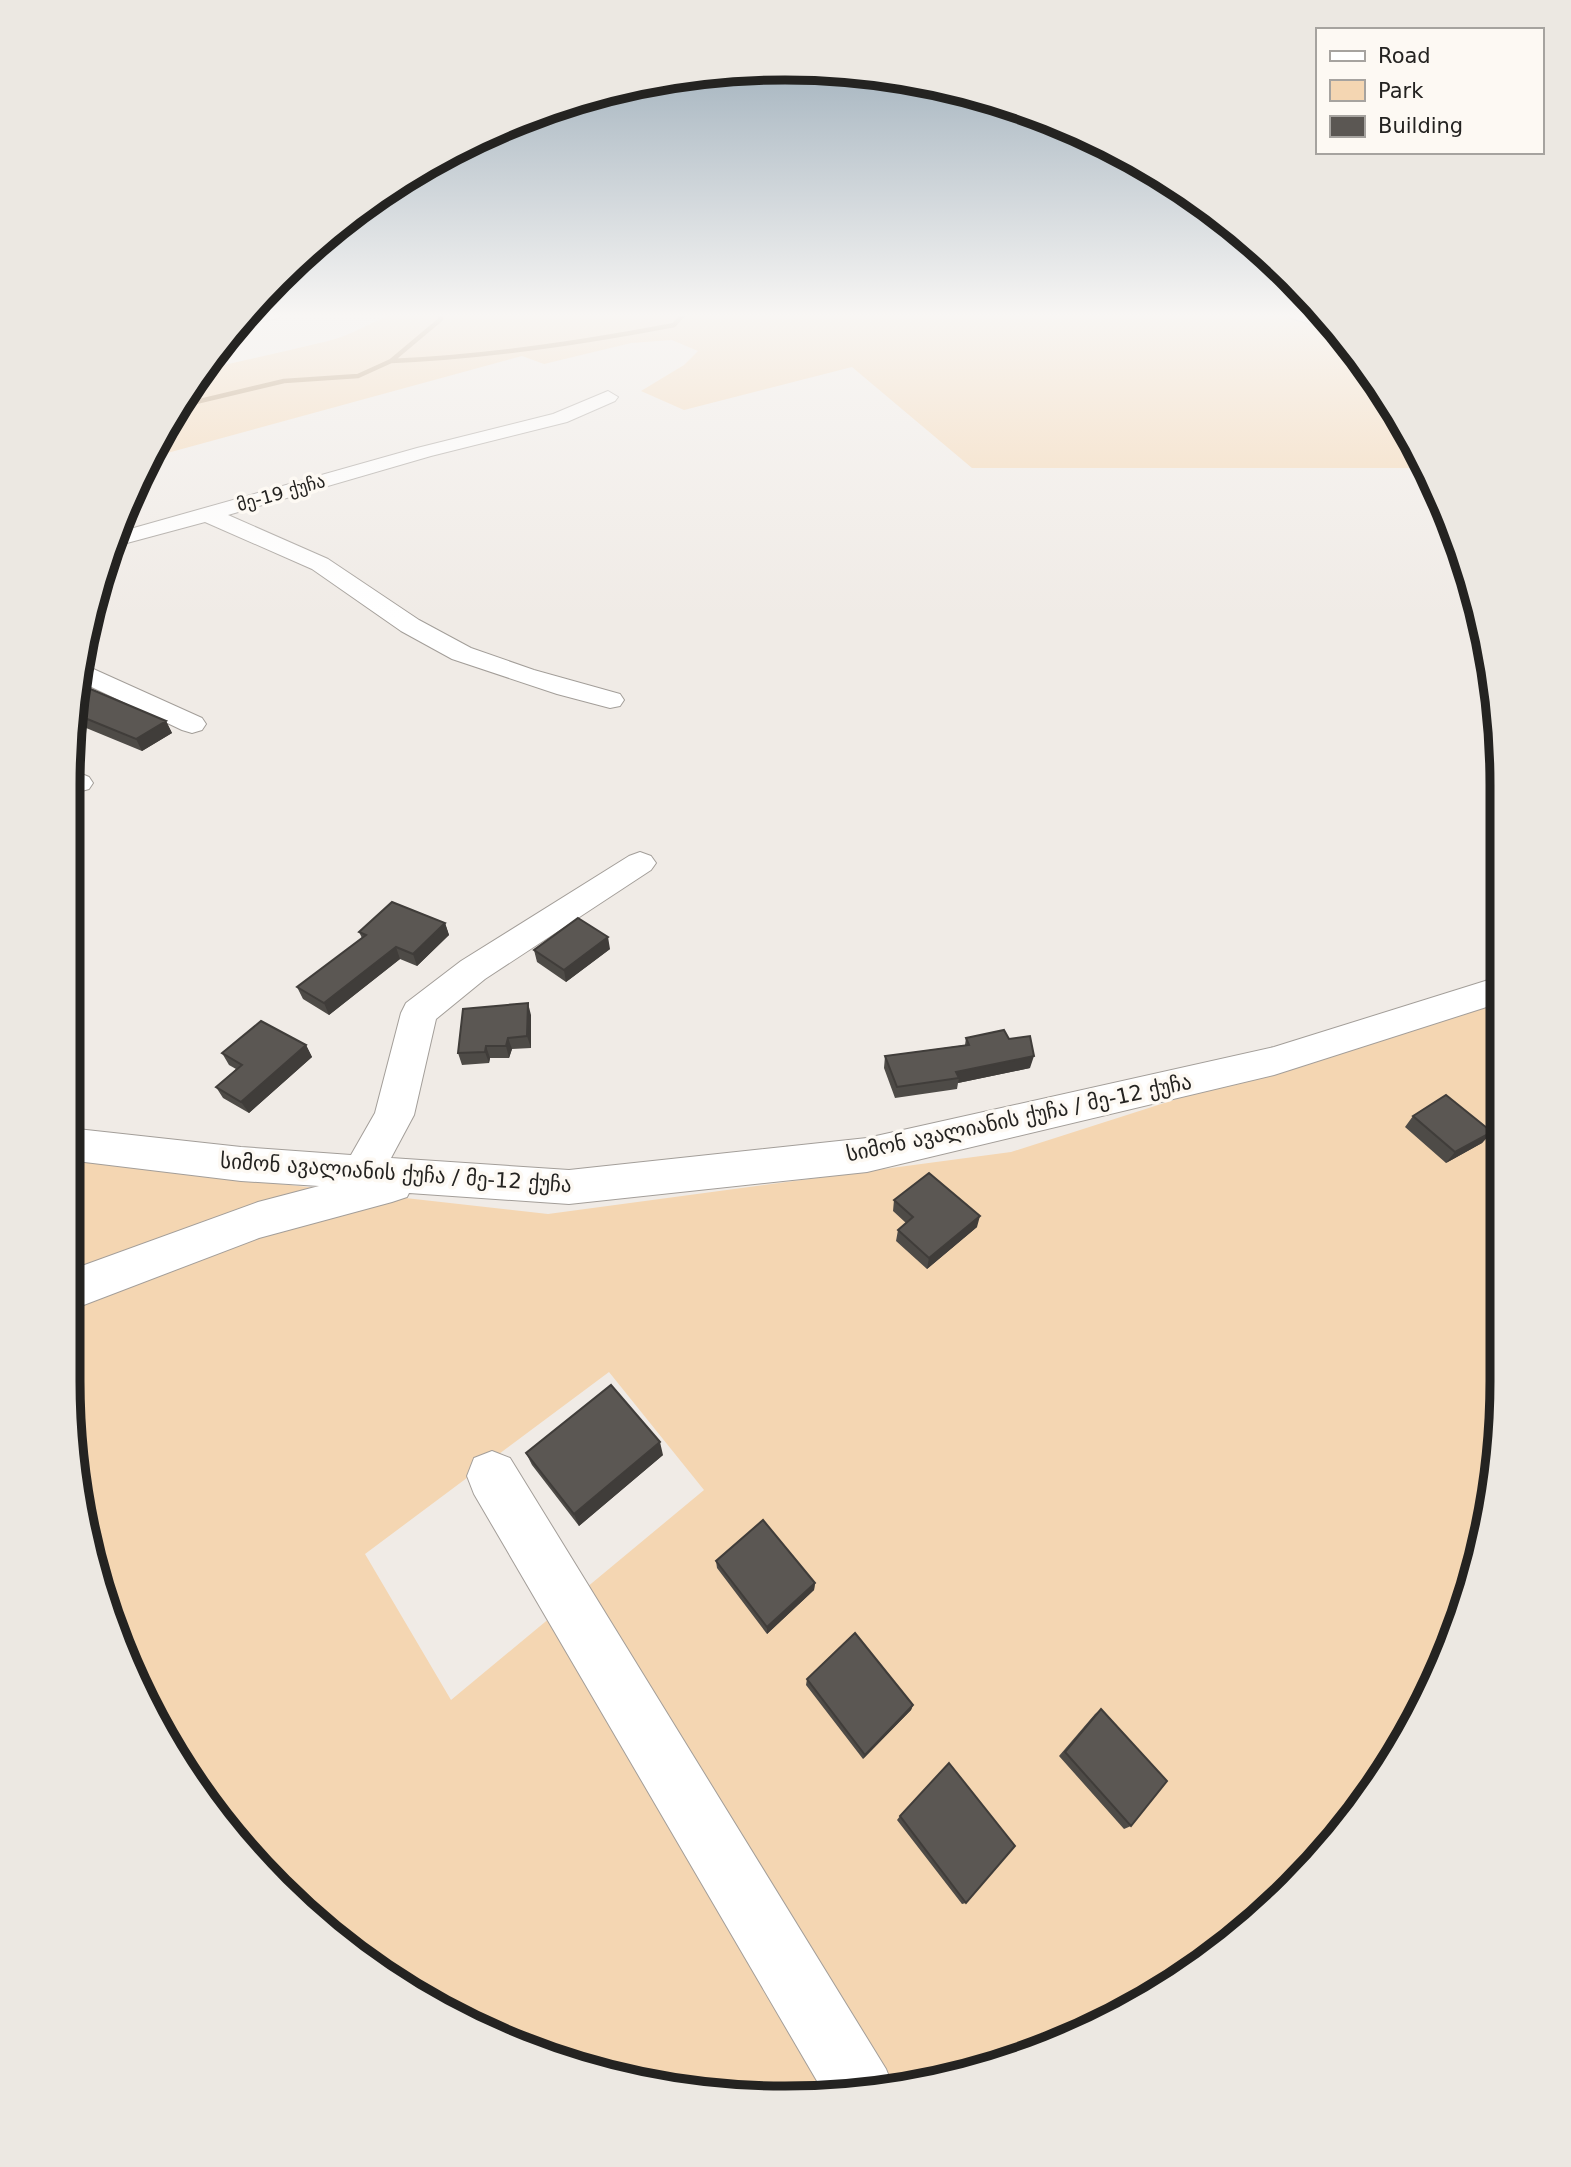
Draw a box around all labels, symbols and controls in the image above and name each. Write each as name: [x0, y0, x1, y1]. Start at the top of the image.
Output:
legend: [1316, 28, 1543, 154]
text: Road: [1378, 44, 1431, 68]
text: Park: [1378, 79, 1424, 103]
text: Building: [1378, 114, 1463, 138]
street label: მე-19 ქუჩა: [234, 470, 327, 515]
street label: სიმონ ავალიანის ქუჩა / მე-12 ქუჩა: [844, 1070, 1194, 1166]
street label: სიმონ ავალიანის ქუჩა / მე-12 ქუჩა: [219, 1149, 573, 1197]

